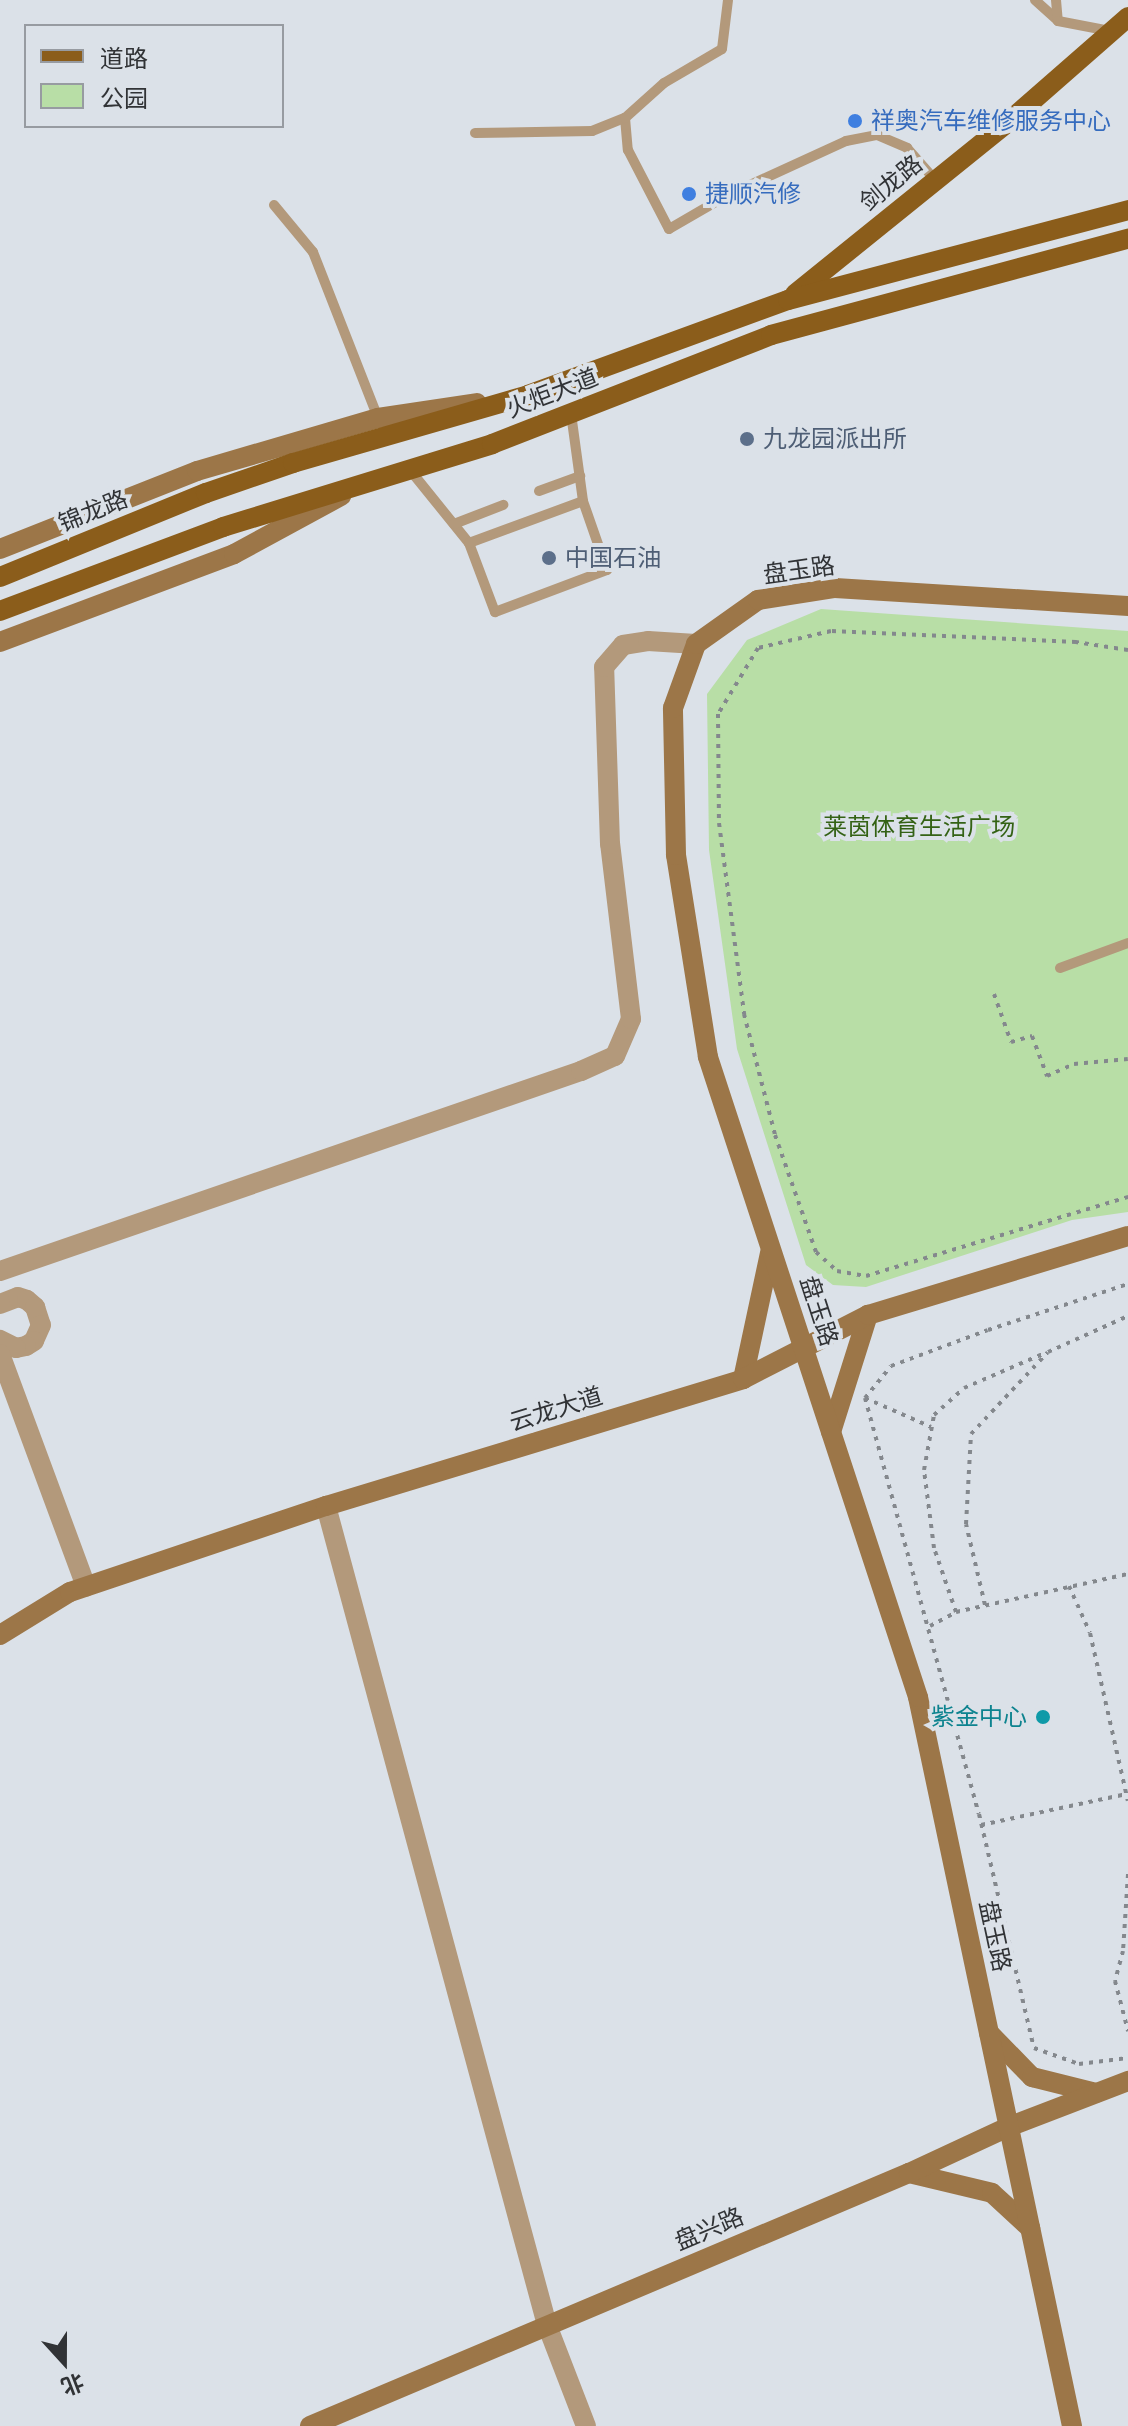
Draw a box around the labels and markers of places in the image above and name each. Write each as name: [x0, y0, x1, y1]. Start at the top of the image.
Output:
place label: 祥奥汽车维修服务中心: [871, 107, 1111, 135]
marker: 祥奥汽车维修服务中心: [846, 112, 864, 130]
place label: 捷顺汽修: [705, 180, 801, 208]
marker: 捷顺汽修: [680, 185, 698, 203]
place label: 九龙园派出所: [763, 425, 907, 453]
marker: 九龙园派出所: [738, 430, 756, 448]
place label: 中国石油: [565, 544, 661, 572]
marker: 中国石油: [540, 549, 558, 567]
place label: 紫金中心: [931, 1703, 1027, 1731]
marker: 紫金中心: [1034, 1708, 1052, 1726]

